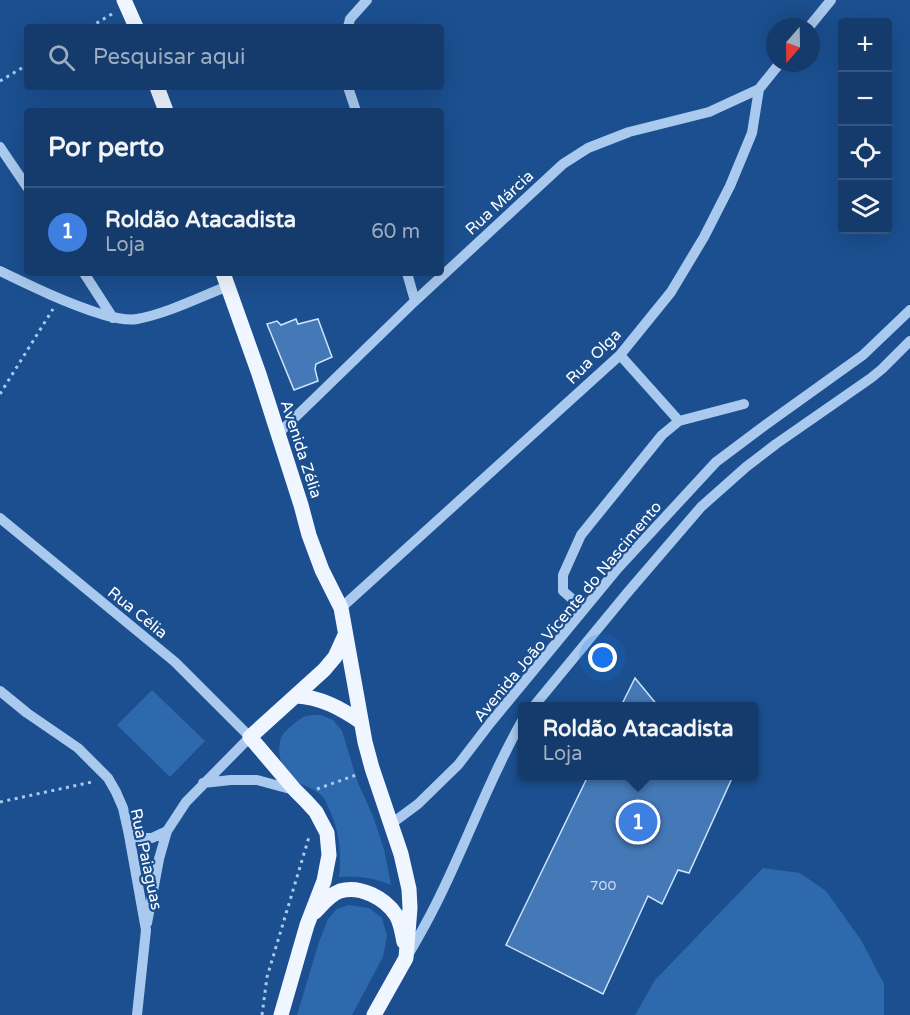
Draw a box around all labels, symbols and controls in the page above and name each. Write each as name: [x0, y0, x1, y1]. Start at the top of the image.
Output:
north arrow: [766, 18, 820, 72]
map controls: [838, 18, 892, 234]
button: +: [838, 18, 892, 72]
search box: [24, 24, 444, 90]
icon: search: [45, 41, 78, 74]
text: Pesquisar aqui: [93, 44, 245, 70]
button: −: [838, 72, 892, 126]
button: locate: [838, 126, 892, 180]
text: Por perto: [48, 132, 164, 163]
street label: Rua Márcia: [461, 166, 538, 239]
button: layers: [838, 180, 892, 234]
text: Roldão Atacadista: [105, 207, 296, 233]
text: 1: [61, 220, 74, 244]
text: 60 m: [371, 220, 420, 244]
text: Loja: [105, 233, 145, 257]
street label: Rua Olga: [562, 325, 626, 389]
street label: Avenida Zélia: [276, 398, 326, 501]
street label: Avenida João Vicente do Nascimento: [469, 497, 666, 726]
street label: Rua Célia: [103, 583, 171, 643]
your location: [588, 643, 617, 672]
popup: [518, 702, 758, 780]
text: Roldão Atacadista: [542, 716, 734, 742]
text: Loja: [542, 742, 582, 766]
pin: 1: [618, 800, 658, 844]
street label: Rua Paiaguas: [126, 807, 167, 912]
house number: 700: [590, 877, 616, 894]

